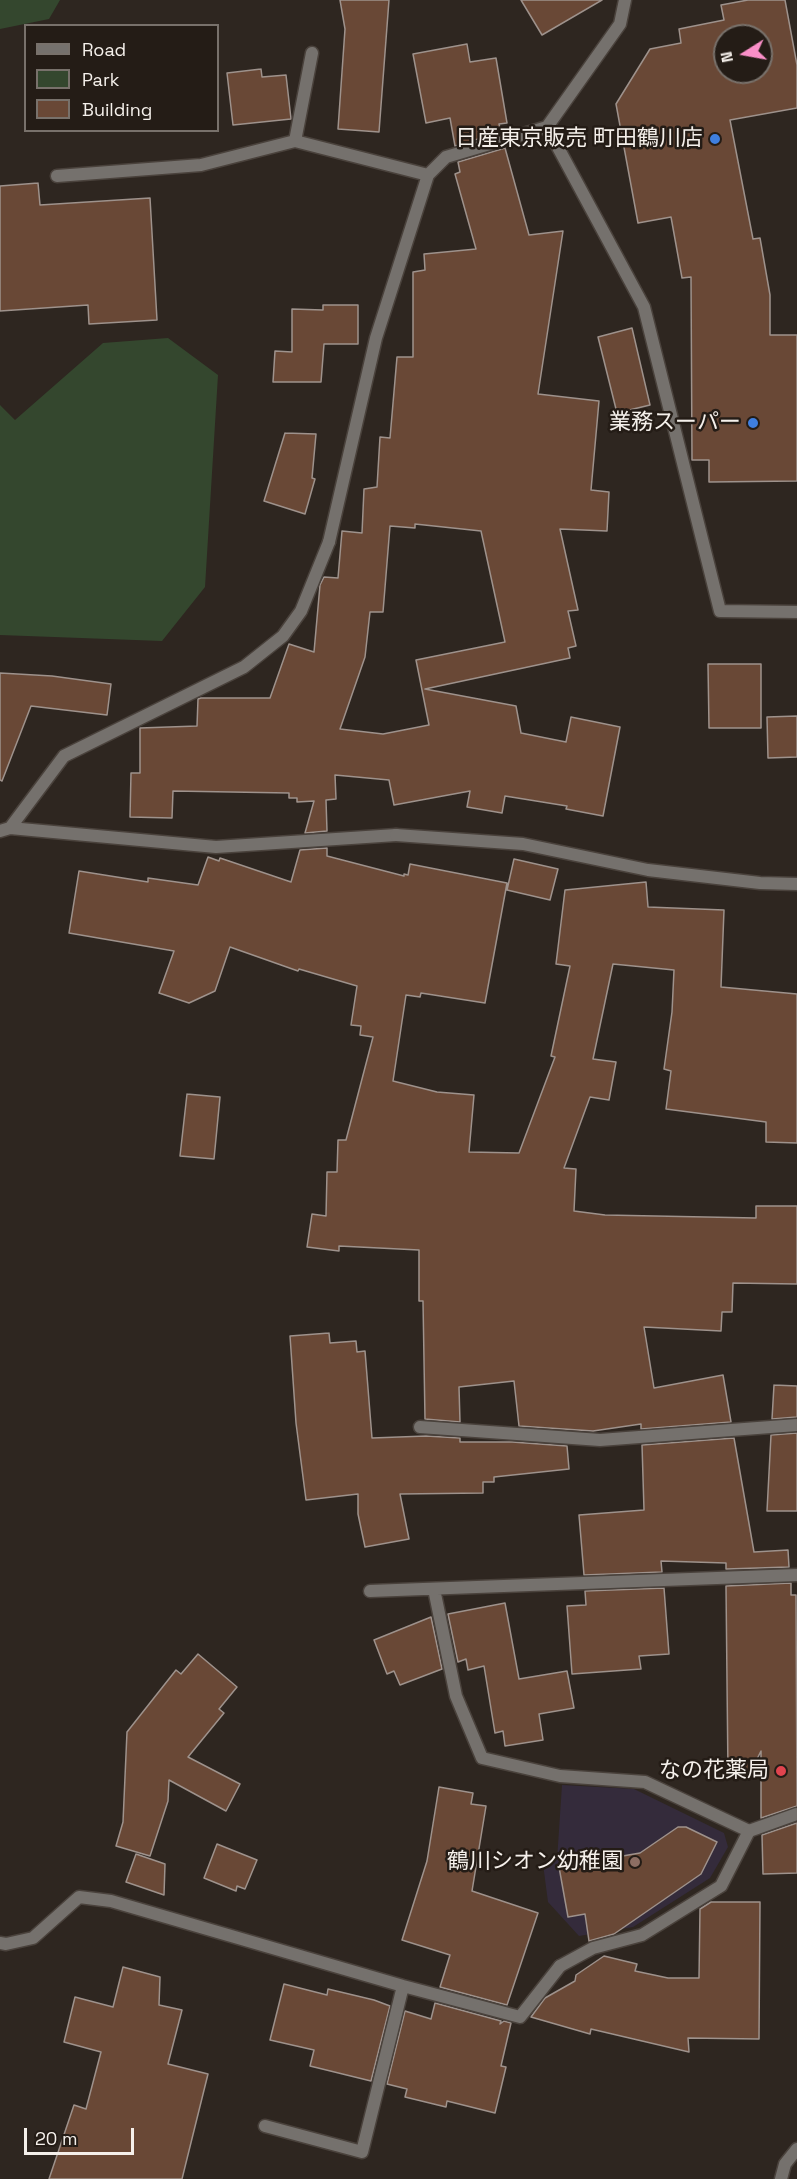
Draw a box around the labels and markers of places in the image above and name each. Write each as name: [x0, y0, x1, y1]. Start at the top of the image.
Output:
place label: 日産東京販売 町田鶴川店: [455, 126, 703, 152]
marker: 日産東京販売 町田鶴川店: [708, 132, 722, 146]
place label: 業務スーパー: [609, 410, 741, 436]
marker: 業務スーパー: [746, 416, 760, 430]
place label: なの花薬局: [659, 1758, 769, 1784]
marker: なの花薬局: [774, 1764, 788, 1778]
place label: 鶴川シオン幼稚園: [447, 1849, 623, 1875]
marker: 鶴川シオン幼稚園: [628, 1855, 642, 1869]

